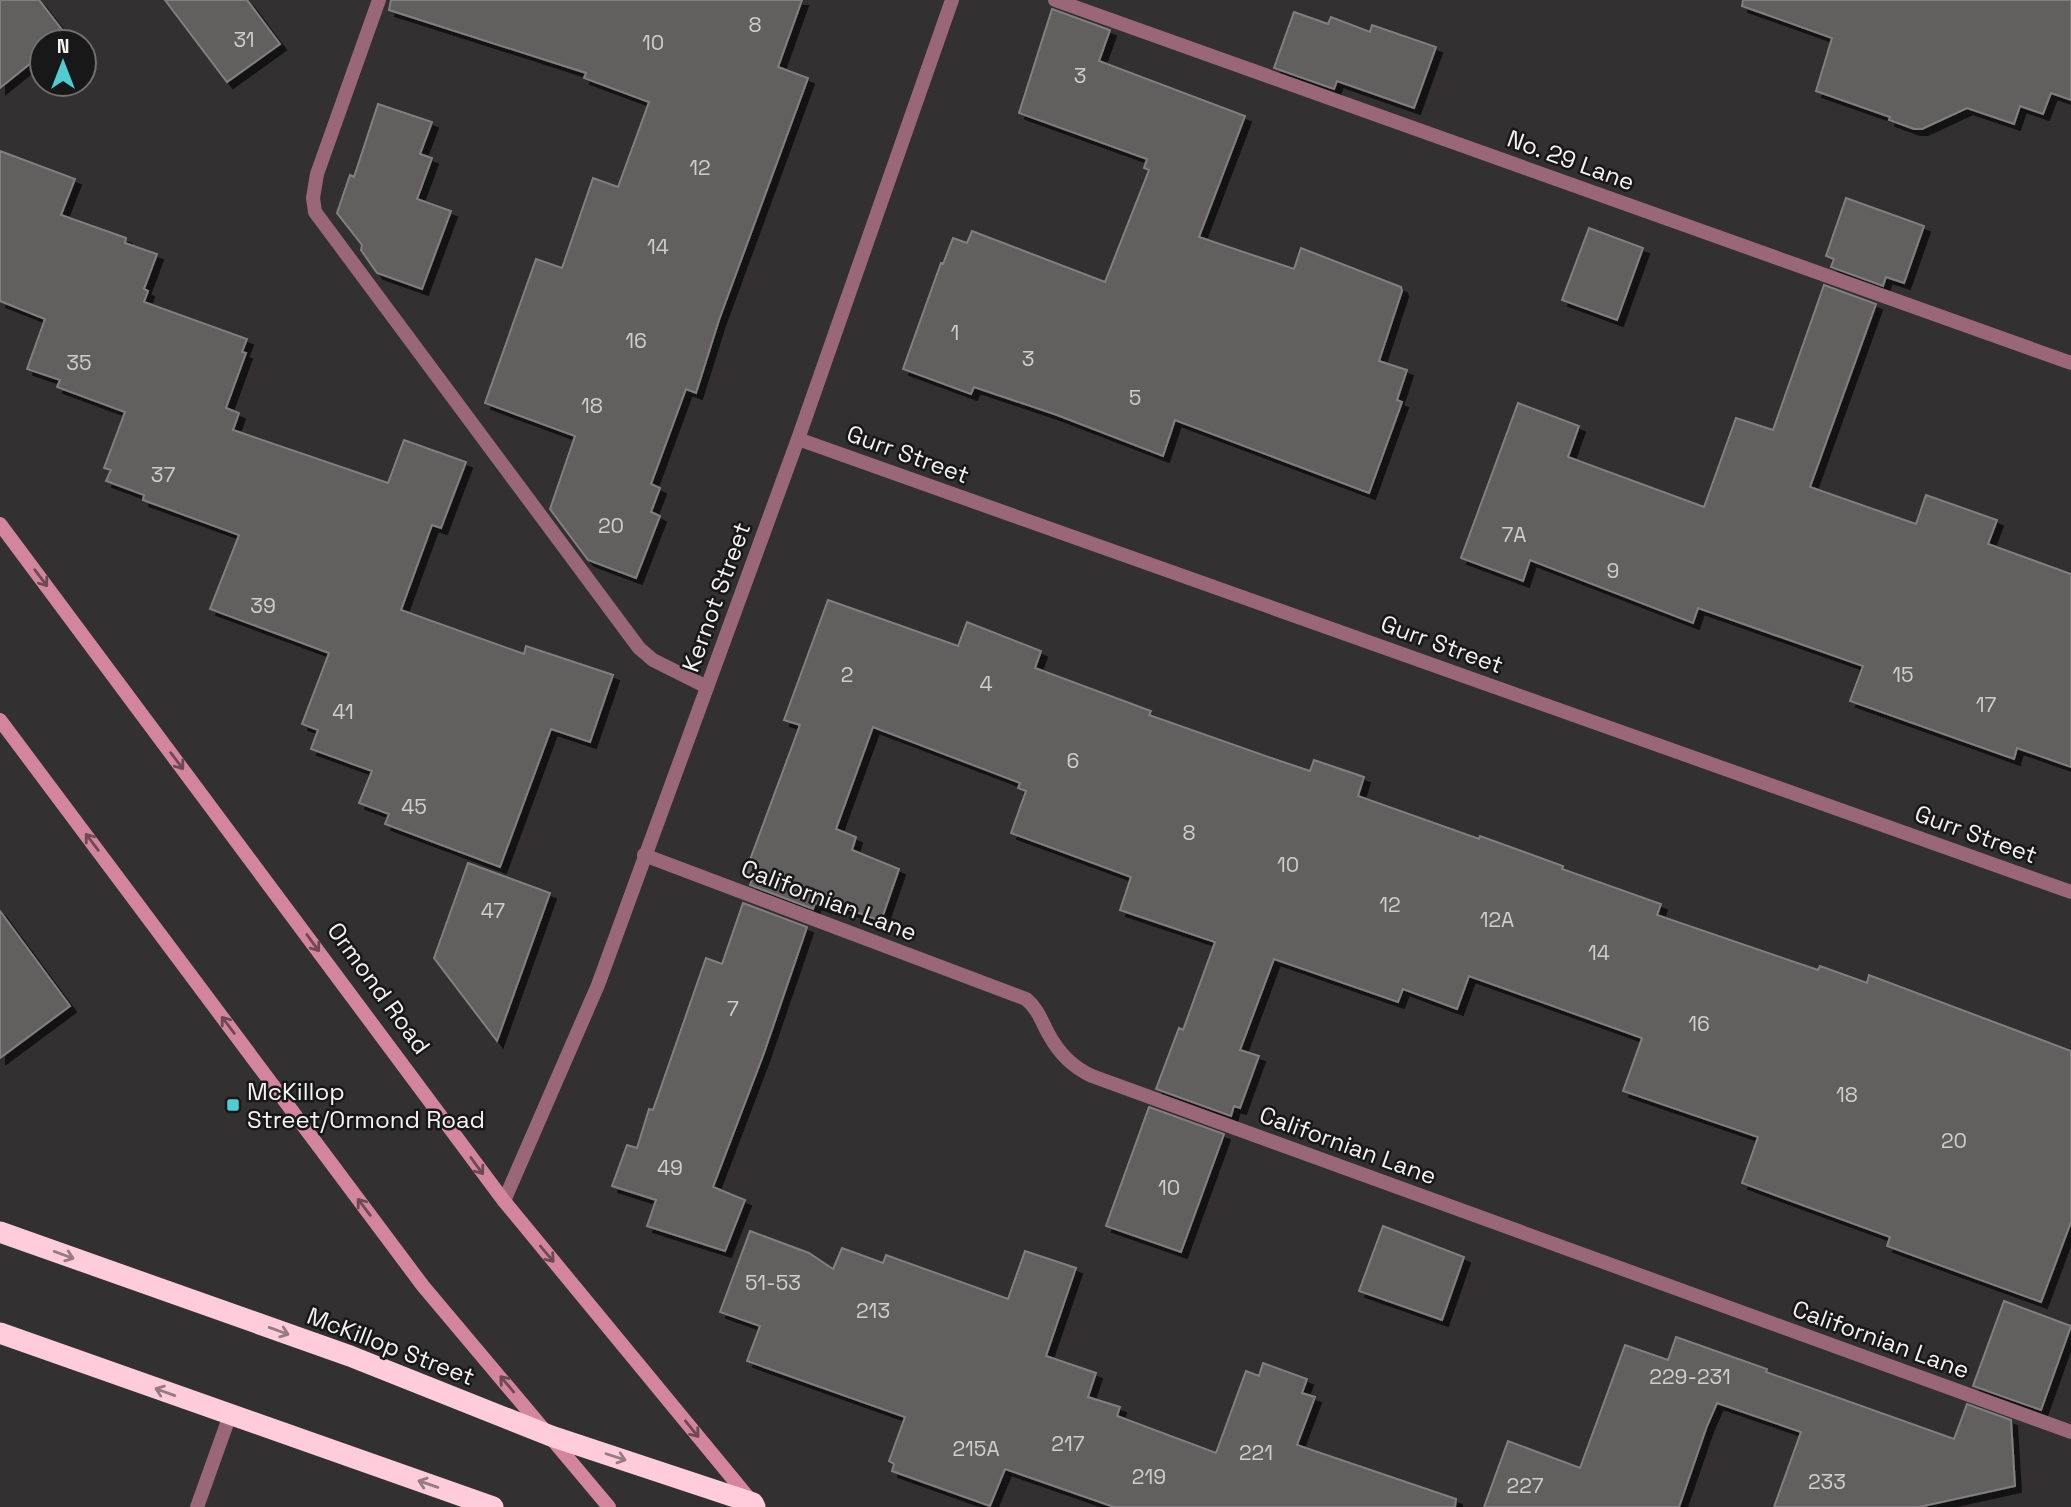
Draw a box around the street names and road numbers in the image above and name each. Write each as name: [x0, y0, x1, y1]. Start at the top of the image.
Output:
street label: No. 29 Lane: [1503, 123, 1639, 197]
street label: Gurr Street: [842, 418, 974, 490]
street label: Kernot Street: [675, 518, 757, 676]
street label: Gurr Street: [1376, 608, 1508, 680]
street label: Gurr Street: [1910, 798, 2042, 870]
street label: Californian Lane: [737, 852, 921, 948]
street label: Ormond Road: [321, 916, 437, 1060]
street label: Californian Lane: [1255, 1099, 1441, 1191]
street label: Californian Lane: [1788, 1293, 1974, 1385]
street label: McKillop Street: [303, 1300, 479, 1392]

